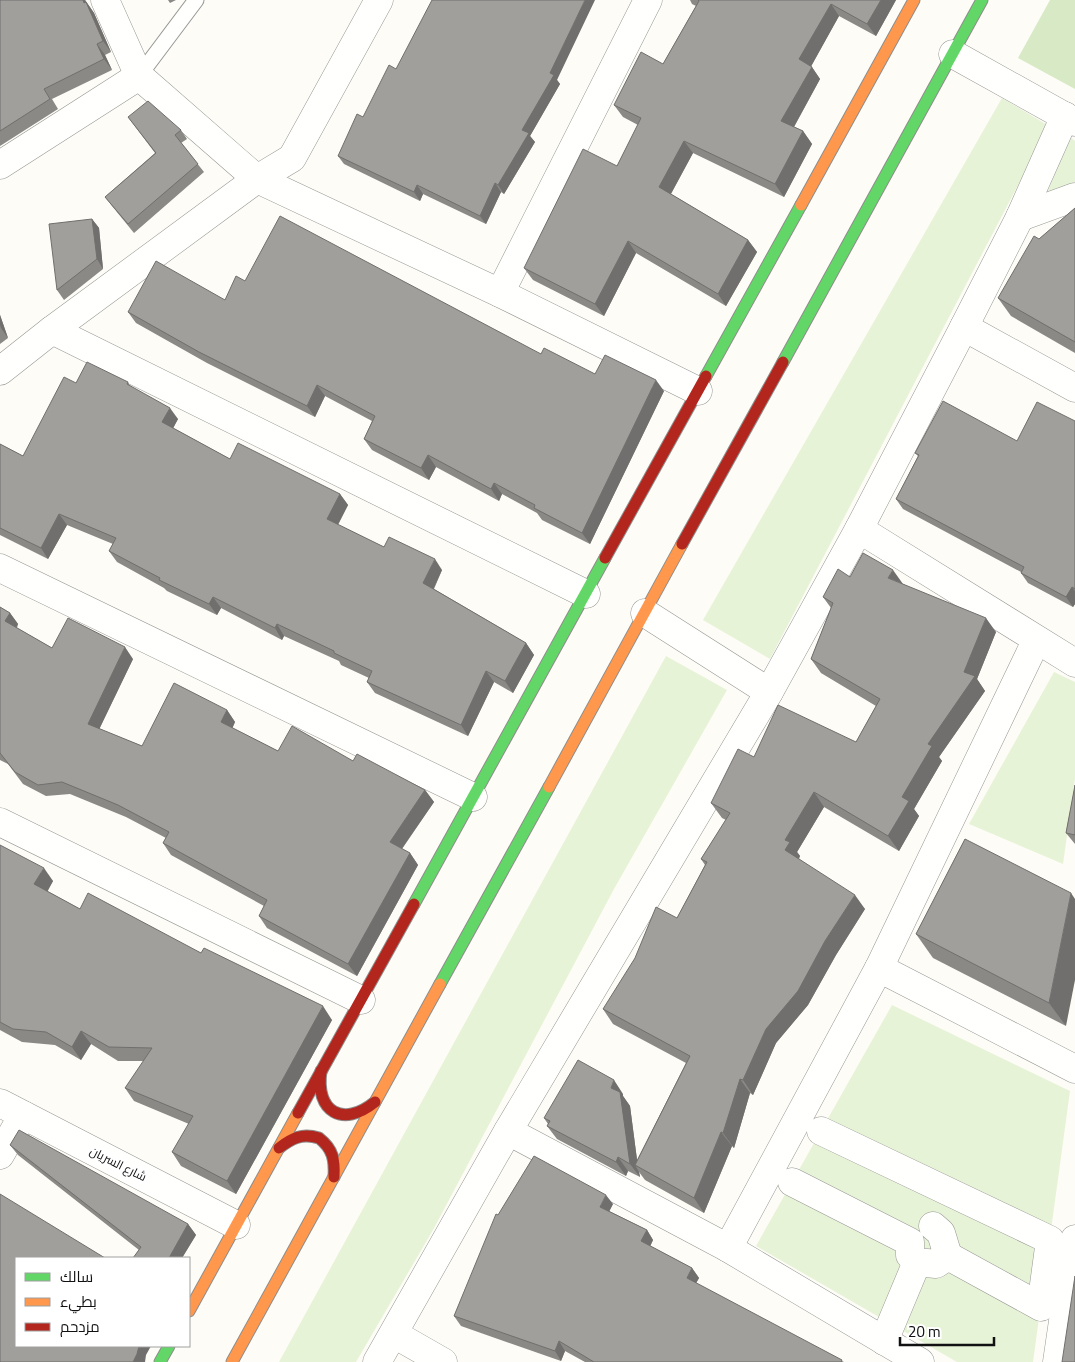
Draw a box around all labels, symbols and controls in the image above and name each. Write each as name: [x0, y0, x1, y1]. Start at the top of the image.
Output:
street label: شارع السريان: [85, 1139, 151, 1188]
legend: [15, 1257, 190, 1347]
text: سالك: [60, 1262, 93, 1291]
text: بطيء: [60, 1287, 97, 1316]
text: مزدحم: [60, 1312, 100, 1341]
scale bar: [900, 1314, 994, 1346]
text: 20 m: [908, 1317, 941, 1346]

